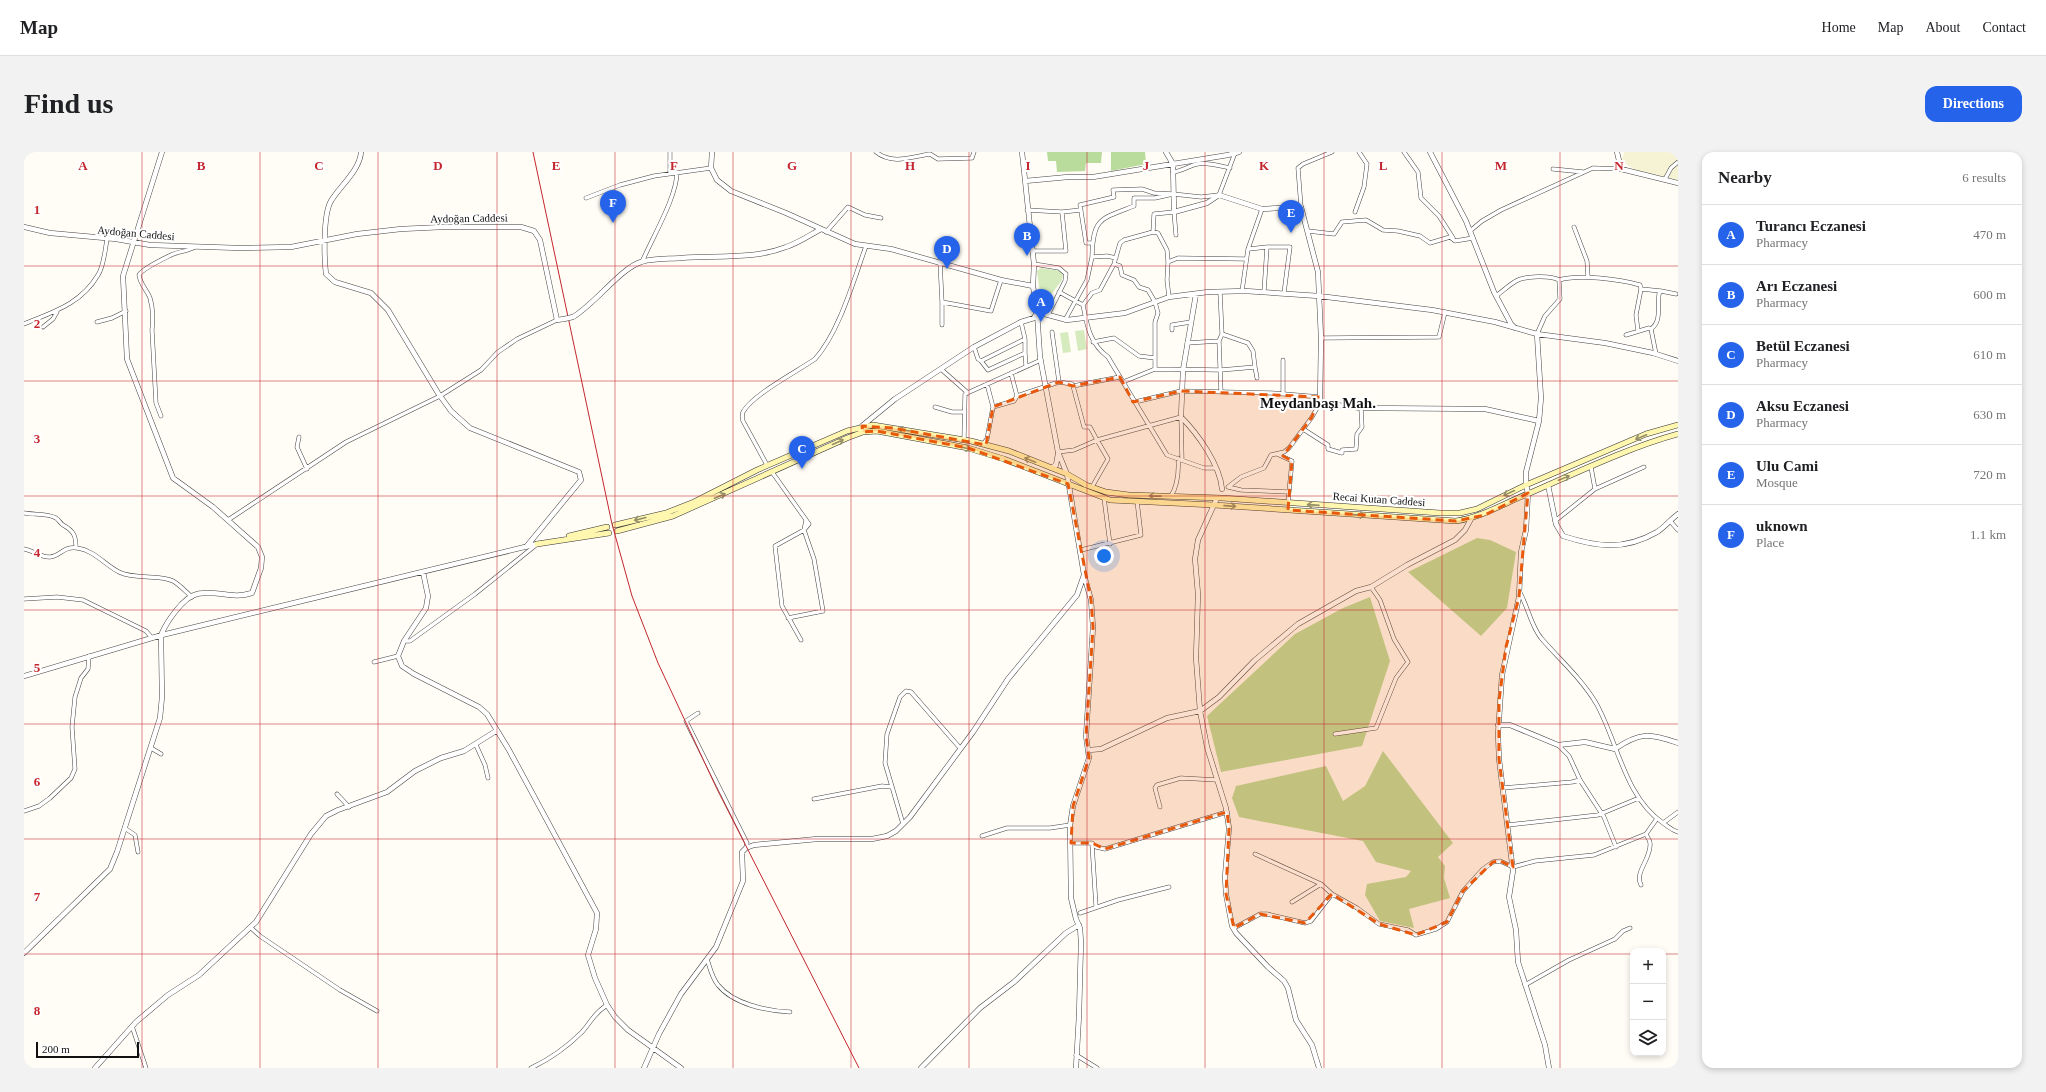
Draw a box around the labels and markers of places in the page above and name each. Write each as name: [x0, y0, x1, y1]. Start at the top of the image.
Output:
pin: F: [600, 190, 626, 223]
pin: E: [1278, 200, 1304, 233]
pin: B: [1014, 223, 1040, 256]
pin: D: [934, 236, 960, 269]
pin: A: [1028, 289, 1054, 322]
pin: C: [789, 436, 815, 469]

